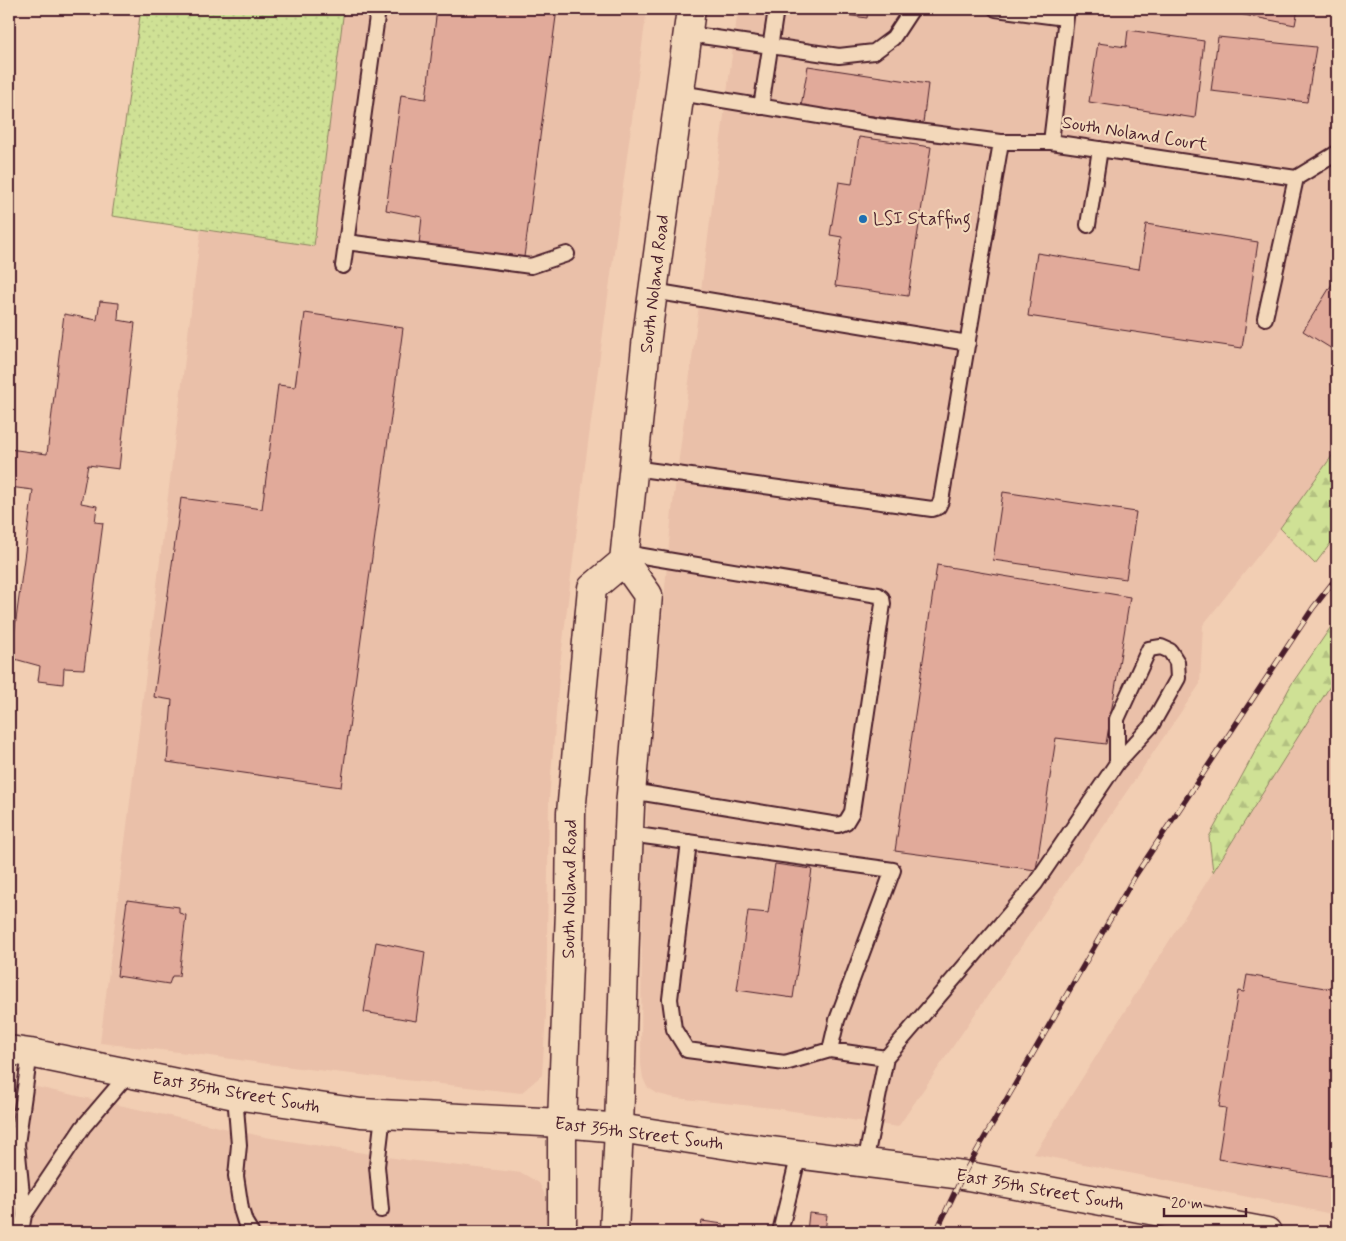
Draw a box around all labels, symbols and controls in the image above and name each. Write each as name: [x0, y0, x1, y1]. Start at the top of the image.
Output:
street label: South Noland Court: [1060, 111, 1210, 157]
place label: LSI Staffing: [873, 207, 971, 233]
street label: South Noland Road: [635, 213, 675, 355]
marker: LSI Staffing: [857, 213, 869, 225]
street label: South Noland Road: [557, 819, 583, 959]
street label: East 35th Street South: [150, 1066, 322, 1120]
street label: East 35th Street South: [553, 1112, 725, 1156]
street label: East 35th Street South: [954, 1163, 1126, 1217]
scale bar: [1164, 1186, 1246, 1218]
text: 20 m: [1171, 1194, 1203, 1214]

